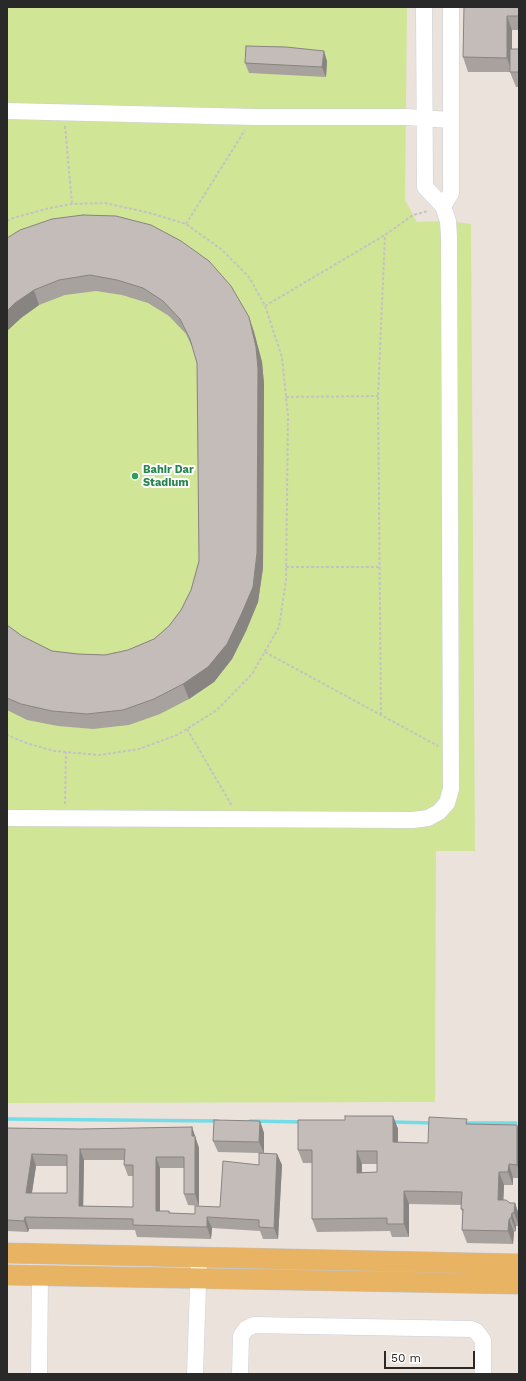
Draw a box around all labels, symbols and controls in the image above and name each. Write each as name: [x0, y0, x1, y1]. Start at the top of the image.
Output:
place label: Bahir Dar Stadium: [143, 463, 194, 489]
marker: Bahir Dar Stadium: [130, 471, 140, 481]
scale bar: [386, 1343, 477, 1369]
text: 50 m: [391, 1351, 421, 1365]

